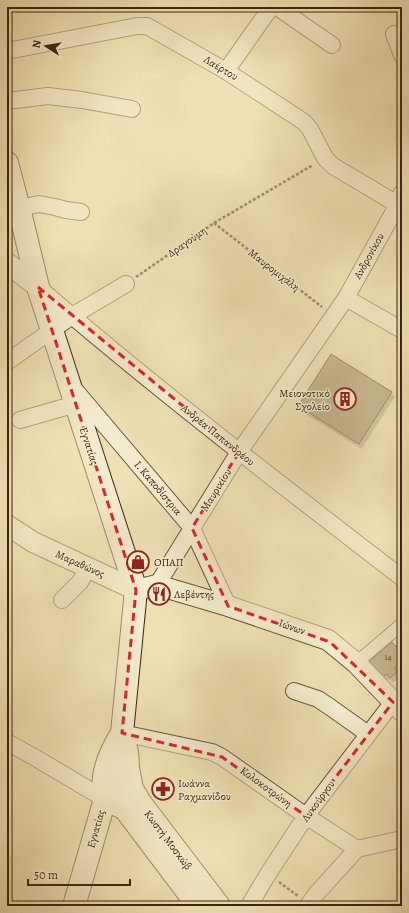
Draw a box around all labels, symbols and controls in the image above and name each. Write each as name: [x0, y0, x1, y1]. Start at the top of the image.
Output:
north arrow: [26, 26, 66, 66]
text: N: [29, 39, 45, 50]
street label: Λαέρτου: [200, 51, 241, 84]
street label: Δραγούμη: [165, 223, 209, 261]
street label: Ανδρονίκου: [350, 230, 388, 283]
street label: Μαυρομιχάλη: [245, 245, 303, 295]
place label: Μειονοτικό Σχολείο: [279, 386, 330, 414]
building icon: Μειονοτικό Σχολείο: [332, 386, 358, 412]
street label: Ανδρέα Παπανδρέου: [177, 400, 258, 469]
street label: Εγνατίας: [76, 425, 102, 467]
street label: Ι. Καποδίστρια: [131, 458, 185, 518]
street label: Μαυρικίου: [197, 466, 235, 514]
street label: Μαραθώνος: [53, 546, 107, 582]
shop icon: ΟΠΑΠ: [125, 549, 151, 575]
place label: ΟΠΑΠ: [154, 555, 184, 570]
restaurant icon: Λεβέντης: [146, 581, 172, 607]
place label: Λεβέντης: [173, 587, 214, 602]
street label: Ιώνων: [277, 615, 308, 639]
house number: 14: [384, 651, 392, 663]
street label: Κολοκοτρώνη: [237, 763, 295, 811]
pharmacy icon: Ιωάννα Ραχμανίδου: [150, 776, 176, 802]
place label: Ιωάννα Ραχμανίδου: [178, 776, 231, 804]
street label: Λυκούργου: [297, 777, 338, 826]
street label: Κωστή Μοσκώβ: [141, 807, 196, 873]
street label: Εγνατίας: [83, 808, 109, 850]
scale bar: [28, 861, 130, 887]
text: 50 m: [34, 867, 58, 883]

